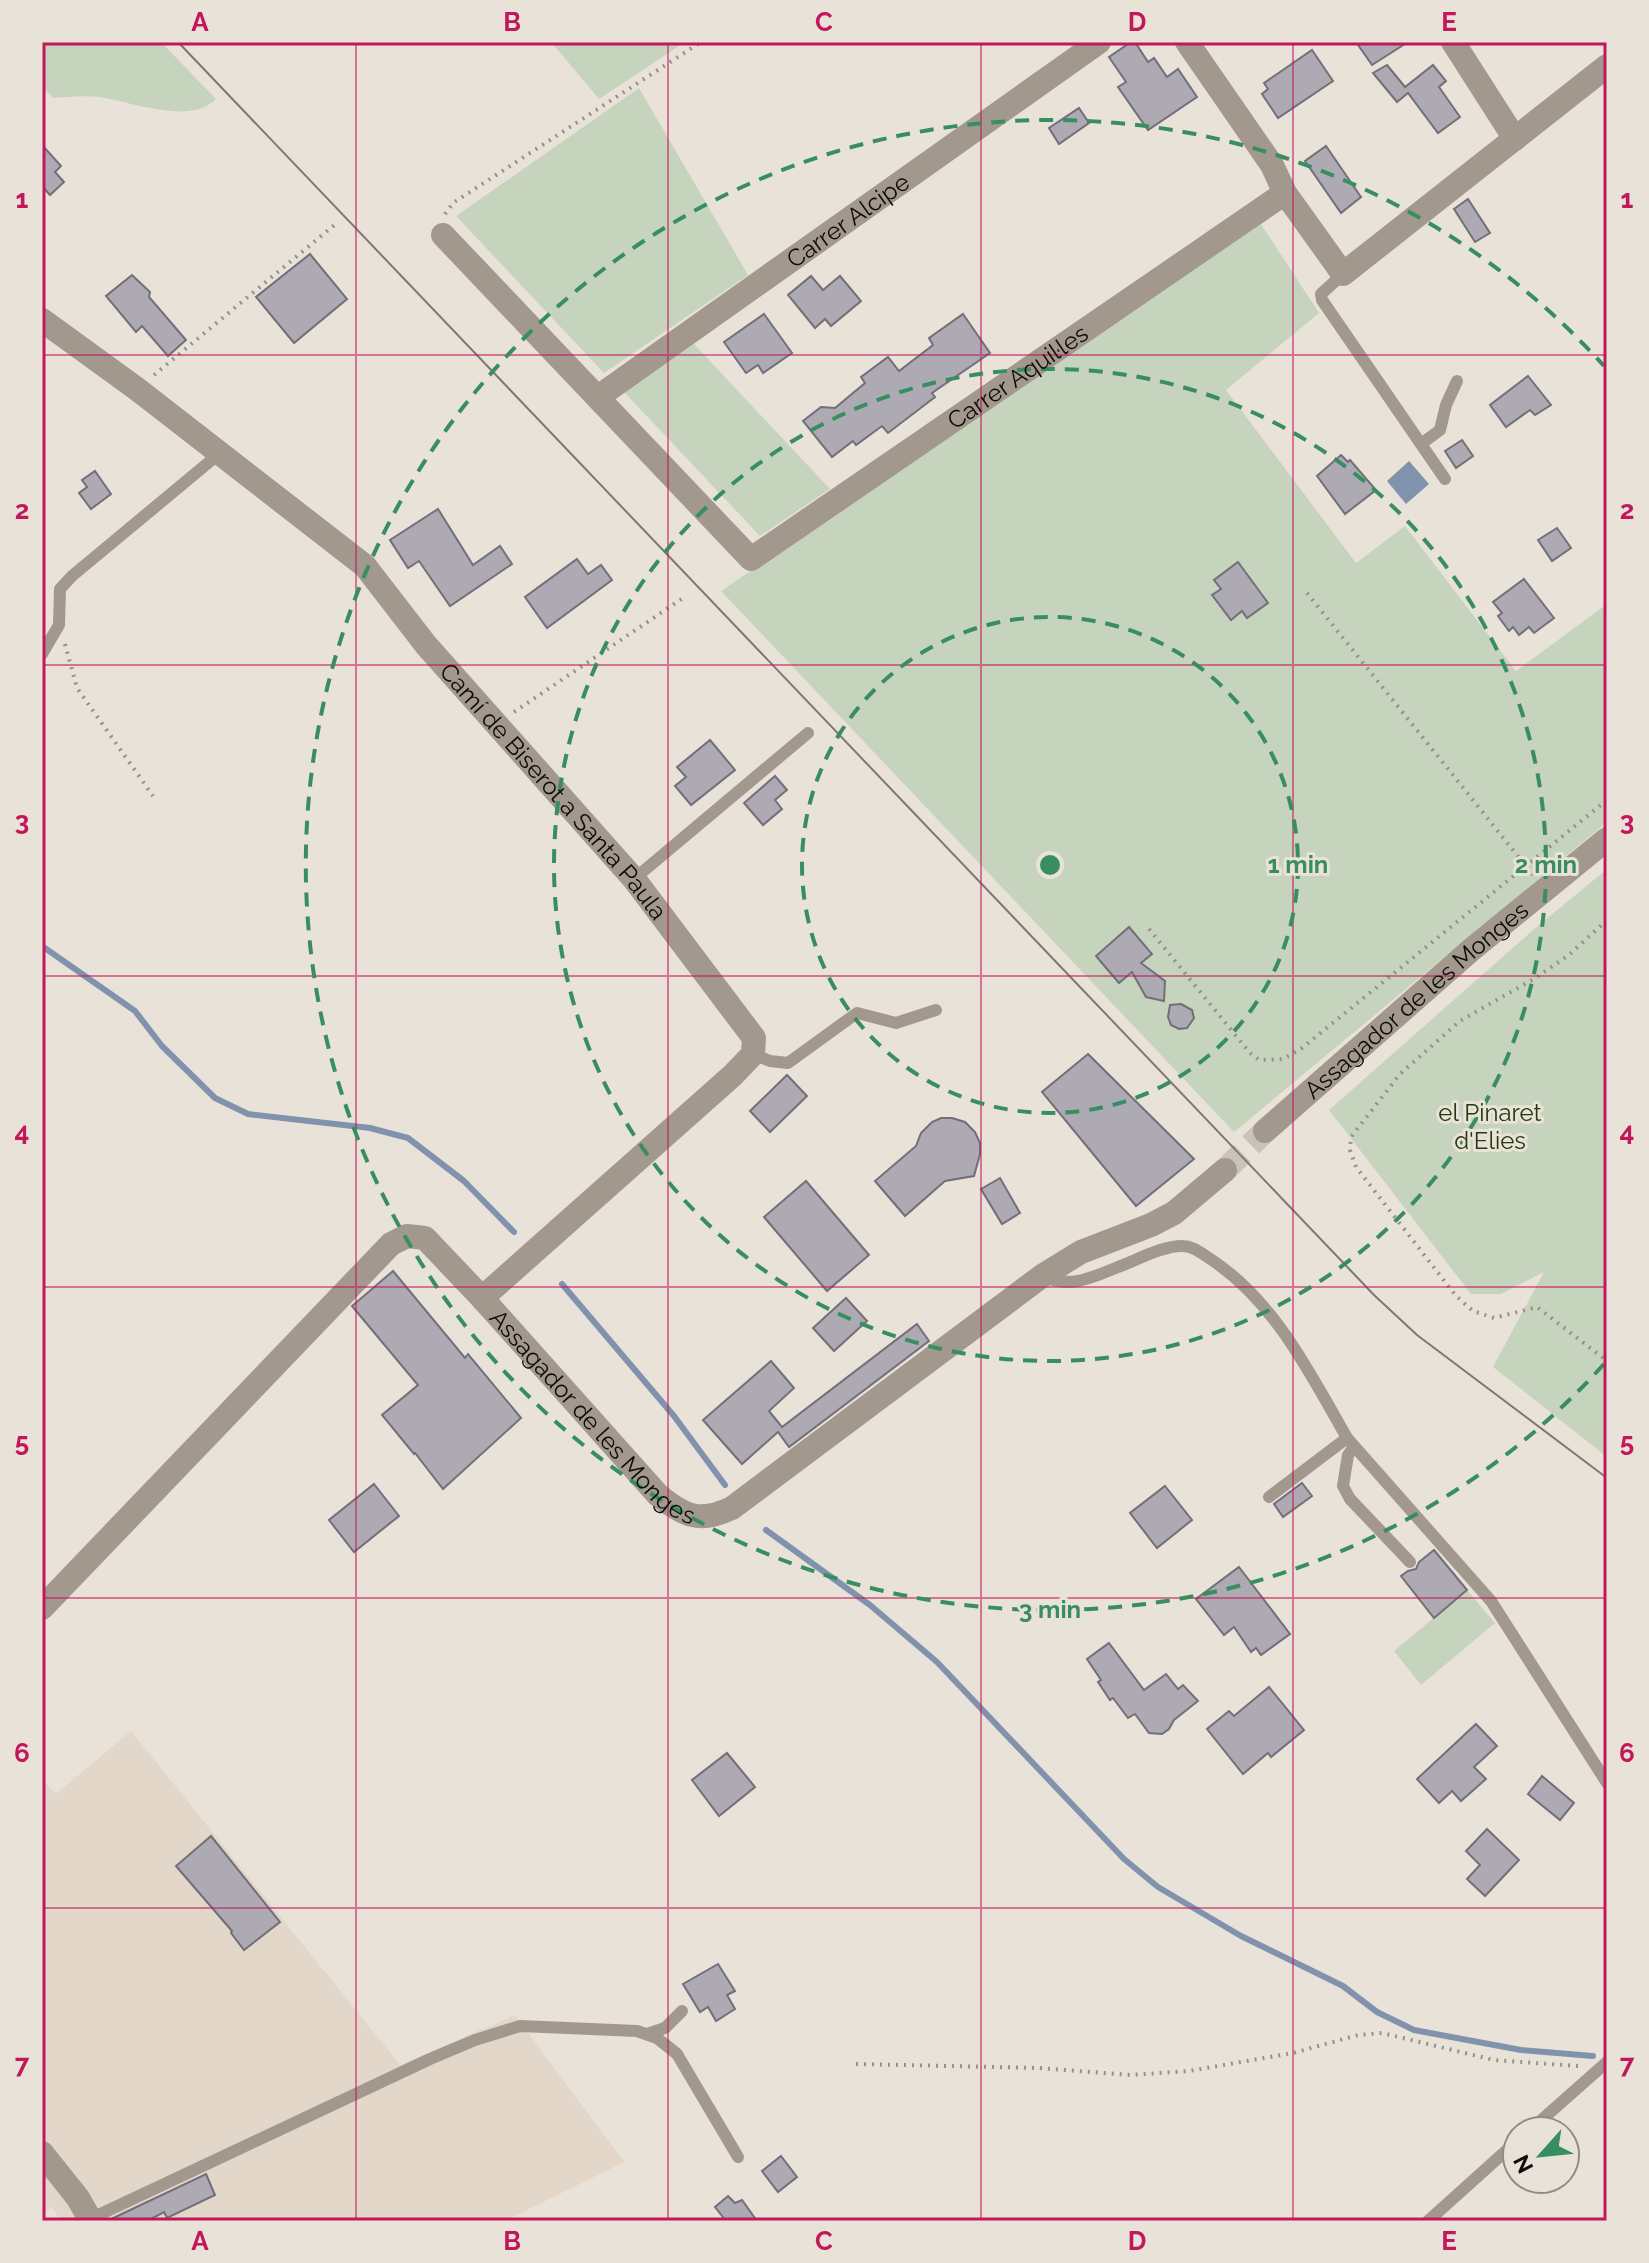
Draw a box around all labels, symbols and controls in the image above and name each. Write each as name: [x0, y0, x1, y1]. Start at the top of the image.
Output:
text: A: [191, 7, 209, 37]
text: B: [503, 7, 521, 37]
text: C: [815, 7, 833, 37]
text: D: [1128, 7, 1146, 37]
text: E: [1441, 7, 1457, 37]
street label: Carrer Alcipe: [781, 167, 915, 273]
text: 1: [16, 184, 29, 214]
text: 1: [1621, 184, 1634, 214]
street label: Carrer Aquil·les: [942, 318, 1093, 435]
text: 2: [15, 495, 29, 525]
text: 2: [1620, 495, 1634, 525]
street label: Camí de Biserot a Santa Paula: [434, 657, 674, 925]
text: 3: [15, 806, 29, 836]
text: 3: [1620, 806, 1634, 836]
text: 1 min: [1268, 850, 1328, 879]
text: 2 min: [1515, 850, 1577, 879]
centre of rings: [1036, 851, 1064, 879]
street label: Assagador de les Monges: [1298, 895, 1534, 1104]
park label: el Pinaret d'Elies: [1438, 1098, 1542, 1155]
text: 4: [15, 1117, 29, 1147]
text: 4: [1620, 1117, 1634, 1147]
street label: Assagador de les Monges: [484, 1303, 699, 1530]
text: 5: [15, 1427, 29, 1457]
text: 5: [1620, 1427, 1634, 1457]
text: 3 min: [1019, 1595, 1081, 1624]
text: 6: [14, 1738, 30, 1768]
text: 6: [1619, 1738, 1635, 1768]
text: 7: [15, 2049, 30, 2079]
text: 7: [1620, 2049, 1635, 2079]
north arrow: [1501, 2115, 1581, 2195]
text: N: [1508, 2151, 1539, 2177]
text: A: [191, 2226, 209, 2256]
text: B: [503, 2226, 521, 2256]
text: C: [815, 2226, 833, 2256]
text: D: [1128, 2226, 1146, 2256]
text: E: [1441, 2226, 1457, 2256]

